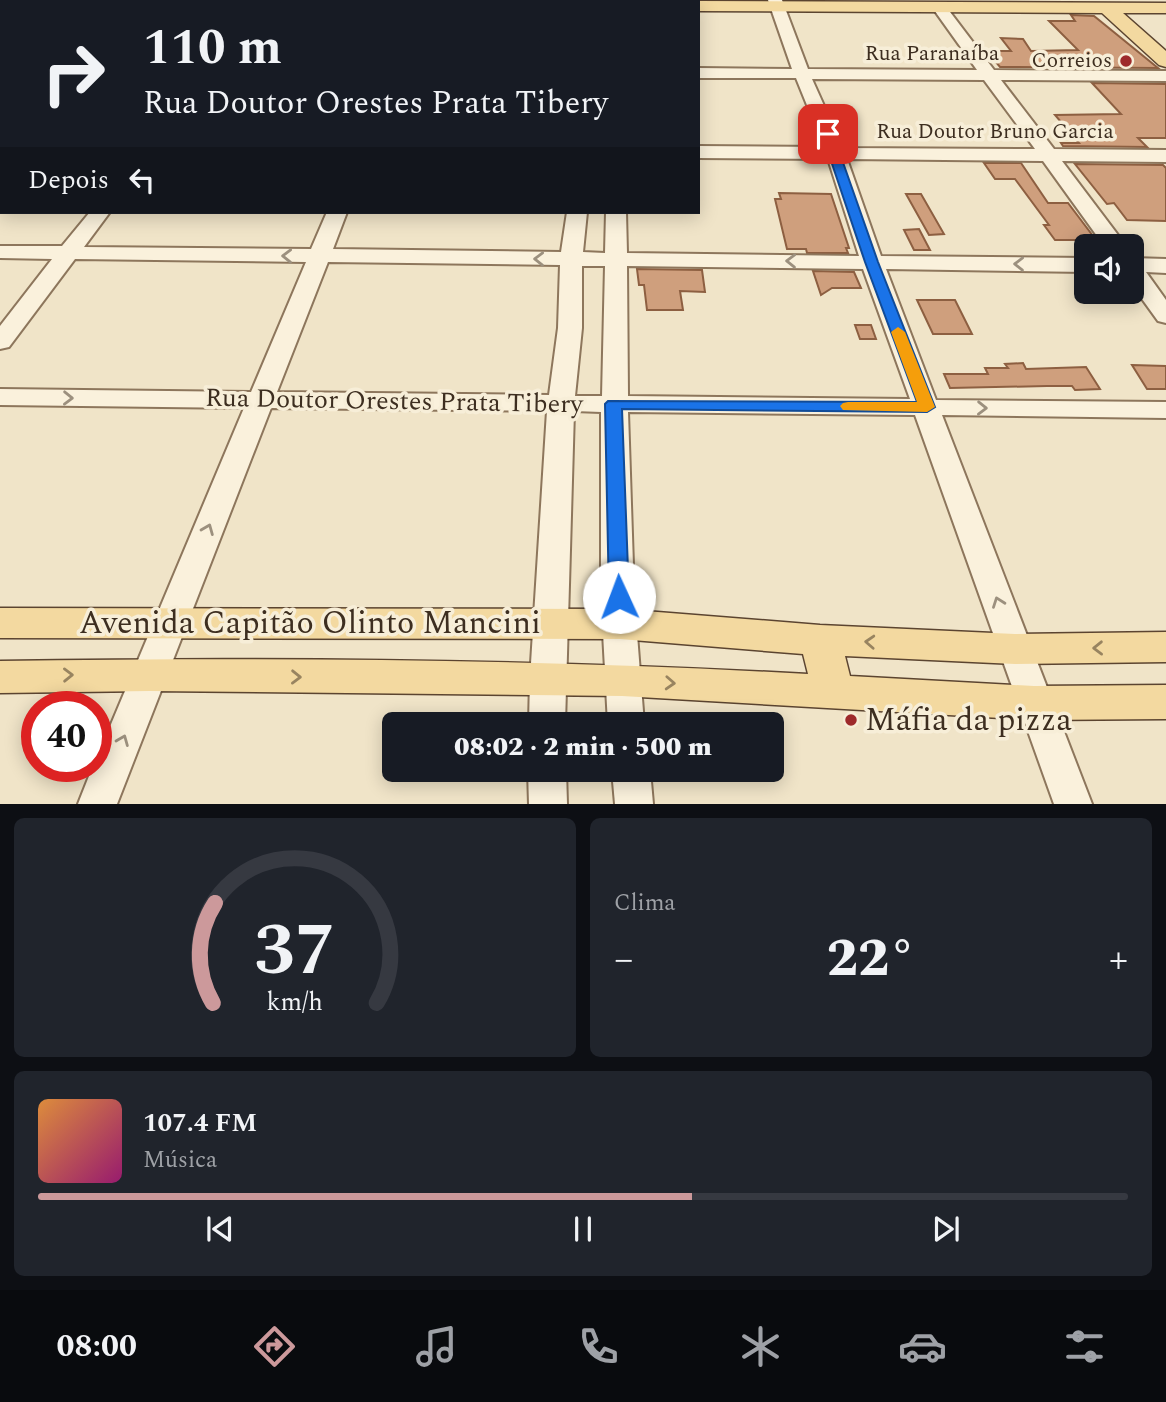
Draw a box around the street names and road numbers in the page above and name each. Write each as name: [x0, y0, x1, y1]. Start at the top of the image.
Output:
street label: Rua Paranaíba: [865, 38, 1000, 70]
street label: Rua Doutor Bruno Garcia: [876, 116, 1114, 148]
street label: Rua Doutor Orestes Prata Tibery: [205, 378, 585, 424]
street label: Avenida Capitão Olinto Mancini: [79, 599, 541, 648]

